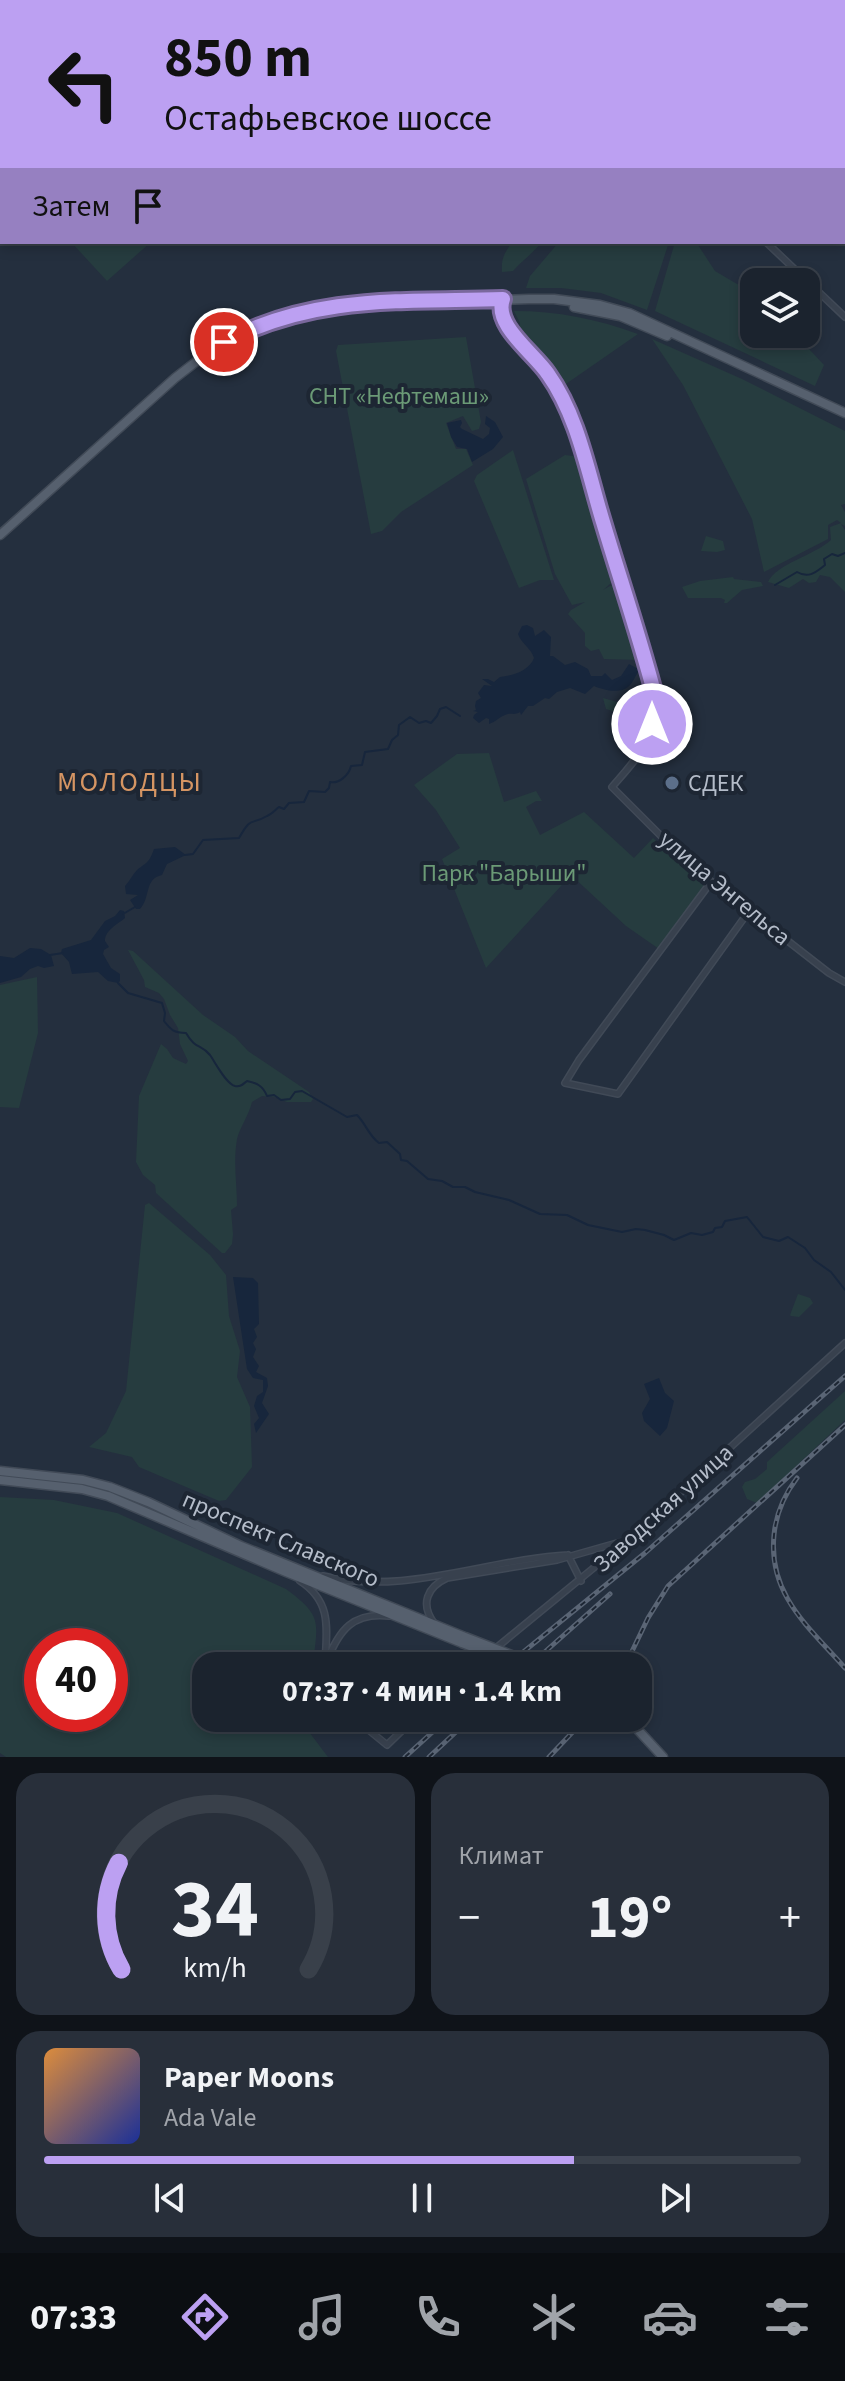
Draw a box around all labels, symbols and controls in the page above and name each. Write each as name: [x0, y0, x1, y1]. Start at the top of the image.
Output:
text: 850 m: [164, 19, 312, 98]
icon: left: [32, 32, 136, 136]
text: Остафьевское шоссе: [164, 93, 492, 144]
icon: arrive: [126, 184, 170, 228]
text: Затем: [32, 185, 110, 228]
map controls: [740, 268, 820, 348]
button: layers: [740, 268, 820, 348]
pin: [190, 308, 258, 376]
icon: arrive: [202, 320, 246, 364]
park label: СНТ «Нефтемаш»: [309, 379, 489, 414]
position arrow: [610, 682, 694, 766]
district label: МОЛОДЦЫ: [57, 762, 203, 802]
place label: СДЕК: [688, 766, 743, 801]
marker: СДЕК: [663, 774, 681, 792]
street label: улица Энгельса: [651, 823, 798, 954]
park label: Парк "Барыши": [421, 856, 587, 891]
street label: Заводская улица: [585, 1436, 741, 1581]
street label: проспект Славского: [177, 1482, 385, 1597]
speed limit sign: 40: [24, 1628, 128, 1732]
text: 07:37 · 4 мин · 1.4 km: [282, 1670, 562, 1713]
text: Климат: [459, 1837, 544, 1874]
text: 34: [171, 1851, 259, 1969]
text: 19°: [587, 1876, 672, 1961]
text: −: [459, 1887, 480, 1950]
text: +: [779, 1887, 801, 1950]
text: km/h: [184, 1948, 247, 1988]
text: Paper Moons: [164, 2056, 334, 2099]
text: Ada Vale: [164, 2099, 256, 2136]
icon: previous: [148, 2176, 192, 2220]
icon: pause: [400, 2176, 444, 2220]
icon: next: [653, 2176, 697, 2220]
icon: directions: [177, 2289, 233, 2345]
icon: music: [294, 2289, 350, 2345]
icon: phone: [410, 2289, 466, 2345]
icon: climate: [526, 2289, 582, 2345]
icon: car: [642, 2289, 698, 2345]
icon: filters: [759, 2289, 815, 2345]
text: 07:33: [30, 2292, 117, 2343]

